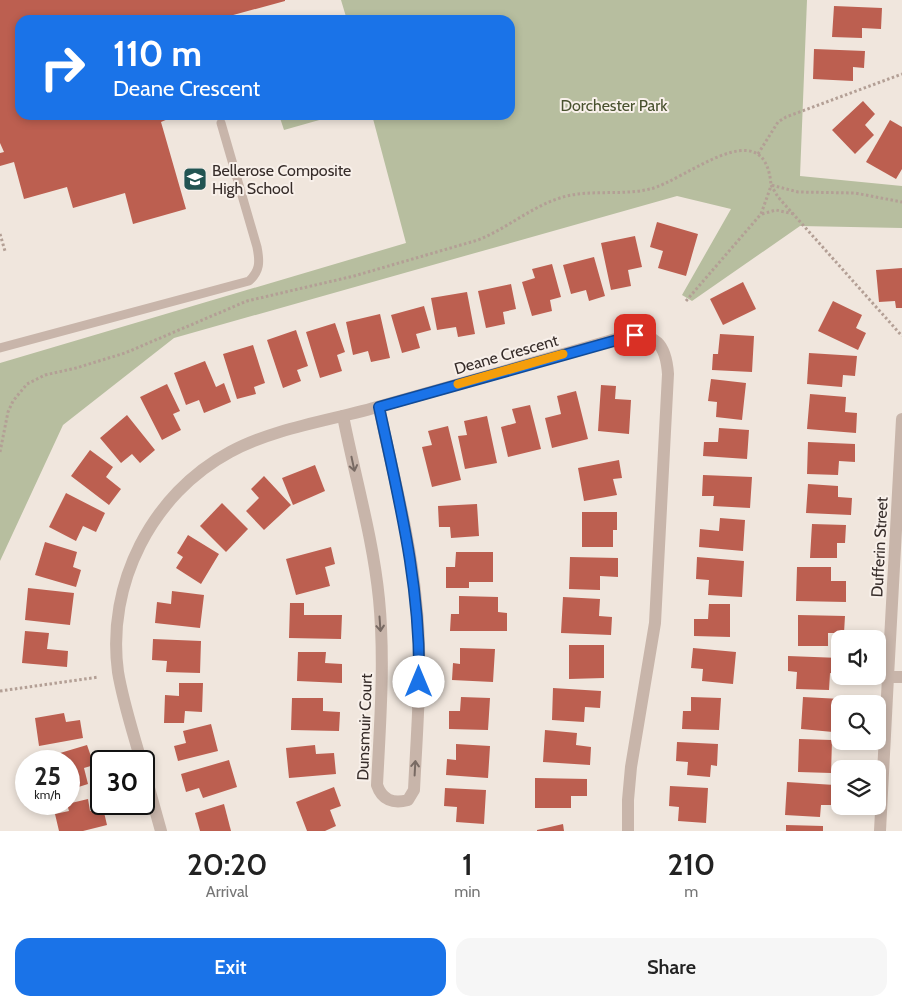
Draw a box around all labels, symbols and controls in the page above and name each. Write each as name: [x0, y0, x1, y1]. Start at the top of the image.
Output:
text: 110 m: [113, 32, 202, 75]
icon: right: [30, 35, 95, 100]
text: Deane Crescent: [113, 75, 260, 102]
park label: Dorchester Park: [561, 96, 668, 115]
place label: Bellerose Composite High School: [212, 161, 351, 198]
school or university icon: Bellerose Composite High School: [182, 166, 208, 192]
pin: [614, 314, 656, 356]
icon: arrive: [621, 321, 649, 349]
street label: Deane Crescent: [452, 330, 561, 378]
one-way arrow: [349, 456, 358, 472]
street label: Dufferin Street: [867, 496, 892, 598]
one-way arrow: [376, 616, 385, 632]
map controls: [831, 630, 886, 815]
button: sound: [831, 630, 886, 685]
position arrow: [392, 655, 444, 707]
street label: Dunsmuir Court: [353, 673, 376, 781]
button: search: [831, 695, 886, 750]
speed limit sign: 30: [90, 750, 155, 815]
one-way arrow: [410, 760, 419, 776]
button: layers: [831, 760, 886, 815]
text: 25: [34, 761, 61, 791]
text: km/h: [34, 787, 61, 802]
text: 20:20: [187, 846, 267, 883]
text: 1: [462, 846, 473, 883]
text: 210: [668, 846, 715, 883]
text: Arrival: [206, 882, 248, 901]
text: min: [454, 882, 481, 901]
text: m: [684, 882, 698, 901]
button: Exit: [15, 938, 446, 996]
button: Share: [456, 938, 887, 996]

